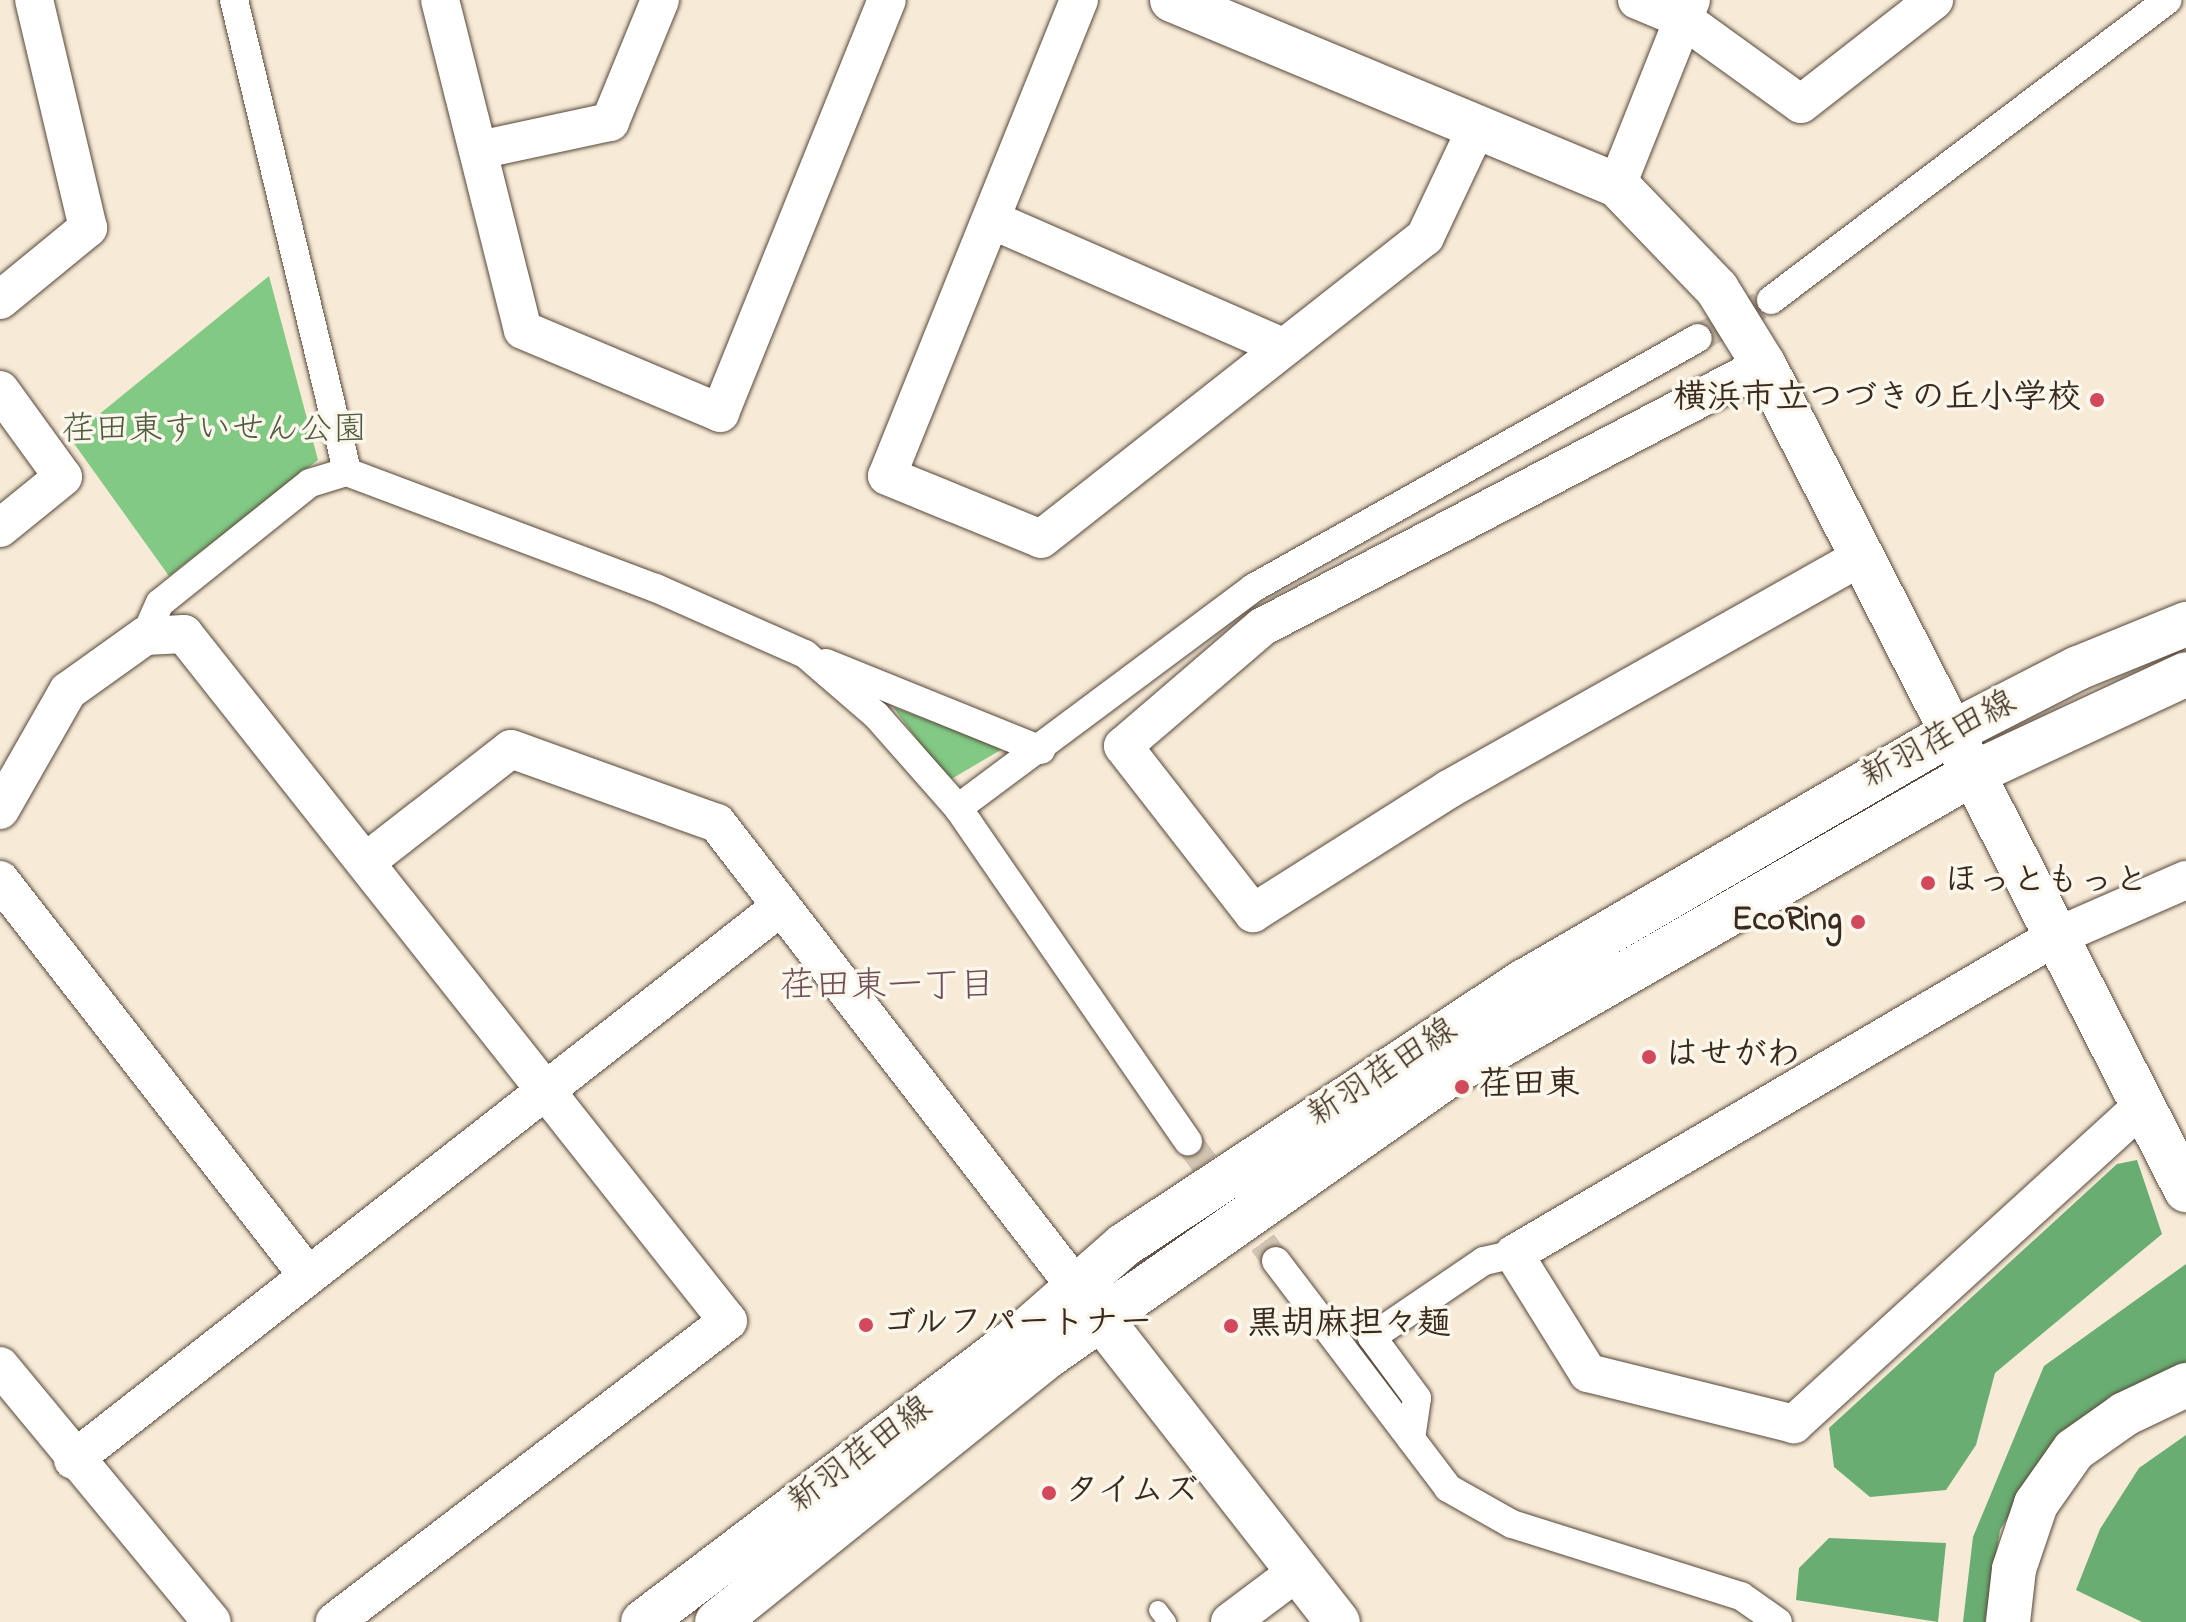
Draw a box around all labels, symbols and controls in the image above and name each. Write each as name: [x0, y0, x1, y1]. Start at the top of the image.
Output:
place label: 横浜市立つづきの丘小学校: [1673, 380, 2081, 420]
marker: 横浜市立つづきの丘小学校: [2088, 391, 2106, 409]
park label: 荏田東すいせん公園: [61, 412, 367, 452]
street label: 新羽荏田線: [1854, 683, 2024, 799]
place label: ほっともっと: [1944, 863, 2148, 903]
marker: ほっともっと: [1919, 874, 1937, 892]
place label: EcoRing: [1732, 902, 1842, 942]
marker: EcoRing: [1849, 913, 1867, 931]
district label: 荏田東一丁目: [779, 966, 995, 1010]
street label: 新羽荏田線: [1301, 1011, 1465, 1137]
place label: はせがわ: [1665, 1037, 1801, 1077]
marker: はせがわ: [1640, 1048, 1658, 1066]
place label: 荏田東: [1478, 1067, 1580, 1107]
marker: 荏田東: [1453, 1078, 1471, 1096]
place label: ゴルフパートナー: [882, 1305, 1154, 1345]
place label: 黒胡麻担々麺: [1247, 1306, 1451, 1346]
marker: ゴルフパートナー: [857, 1316, 875, 1334]
marker: 黒胡麻担々麺: [1222, 1317, 1240, 1335]
street label: 新羽荏田線: [781, 1389, 941, 1523]
place label: タイムズ: [1065, 1473, 1201, 1513]
marker: タイムズ: [1040, 1484, 1058, 1502]

